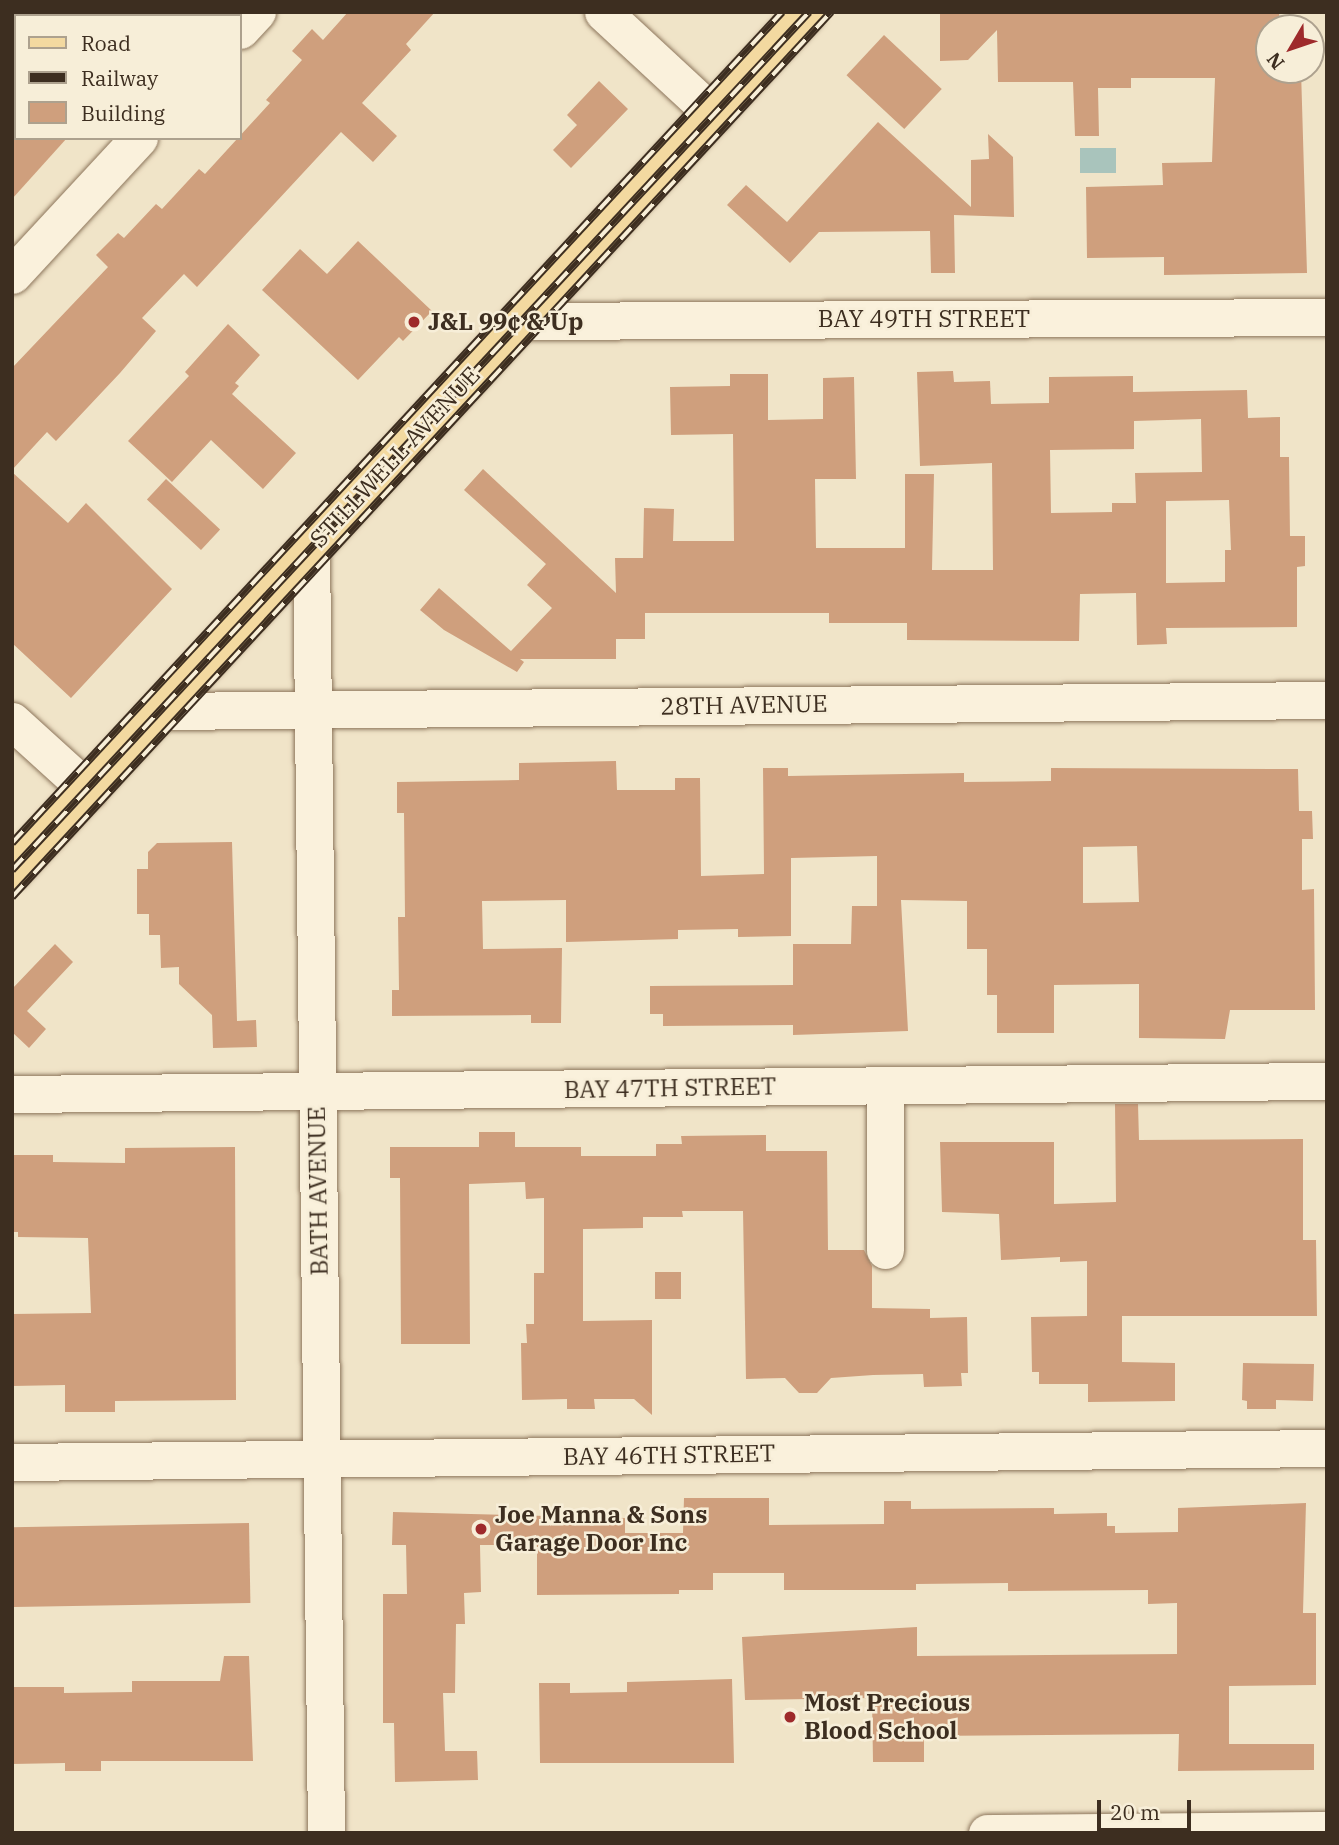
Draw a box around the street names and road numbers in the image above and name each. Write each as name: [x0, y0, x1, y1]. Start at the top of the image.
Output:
street label: BAY 49TH STREET: [818, 305, 1030, 333]
street label: STILLWELL AVENUE: [304, 361, 486, 553]
street label: 28TH AVENUE: [660, 689, 828, 721]
street label: BAY 47TH STREET: [564, 1072, 776, 1104]
street label: BATH AVENUE: [302, 1106, 334, 1276]
street label: BAY 46TH STREET: [563, 1439, 775, 1471]

